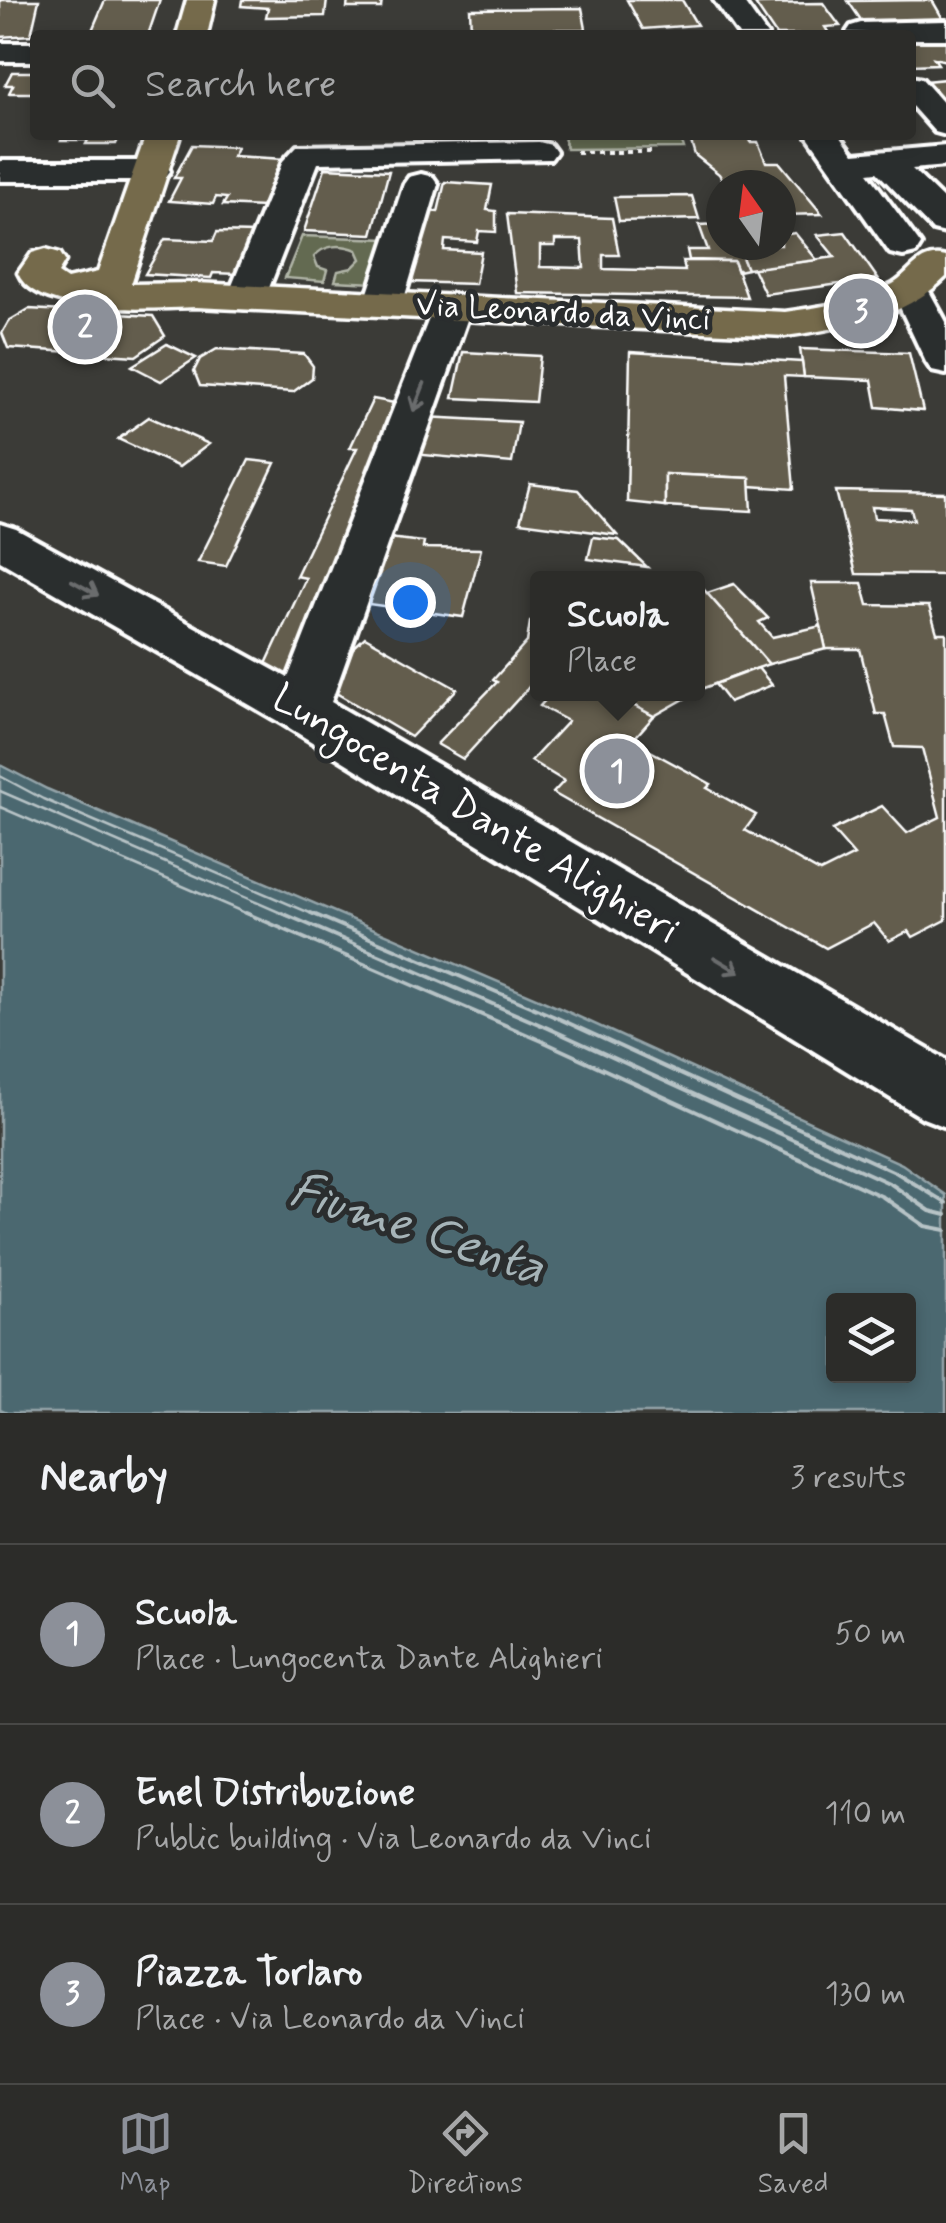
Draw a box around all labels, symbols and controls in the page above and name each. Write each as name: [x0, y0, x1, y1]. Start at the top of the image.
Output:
search box: [30, 30, 916, 140]
icon: search: [65, 58, 120, 113]
text: Search here: [145, 61, 336, 110]
north arrow: [706, 170, 796, 260]
pin: 3: [828, 274, 894, 348]
street label: Via Leonardo da Vinci: [415, 284, 711, 342]
pin: 2: [52, 290, 118, 364]
one-way arrow: [409, 381, 427, 412]
popup: [530, 571, 705, 701]
your location: [385, 577, 436, 628]
one-way arrow: [70, 578, 99, 598]
text: Scuola: [567, 591, 668, 640]
text: Place: [567, 640, 637, 682]
street label: Lungocenta Dante Alighieri: [261, 673, 688, 960]
pin: 1: [584, 734, 650, 808]
one-way arrow: [712, 955, 741, 975]
water label: Fiume Centa: [281, 1158, 553, 1302]
map controls: [826, 1293, 916, 1383]
button: layers: [826, 1293, 916, 1383]
text: Nearby: [40, 1451, 168, 1506]
text: 3 results: [790, 1457, 906, 1499]
text: Scuola: [135, 1589, 237, 1638]
text: 1: [65, 1613, 80, 1655]
text: 50 m: [834, 1613, 906, 1655]
text: Place · Lungocenta Dante Alighieri: [135, 1638, 603, 1680]
text: Enel Distribuzione: [135, 1769, 415, 1818]
text: 2: [65, 1793, 80, 1835]
text: 110 m: [825, 1793, 906, 1835]
text: Public building · Via Leonardo da Vinci: [135, 1818, 651, 1860]
text: Piazza Torlaro: [135, 1949, 363, 1998]
text: 3: [65, 1973, 80, 2015]
text: 130 m: [825, 1973, 906, 2015]
text: Place · Via Leonardo da Vinci: [135, 1998, 525, 2040]
tab: Map: [118, 2106, 173, 2203]
tab: Directions: [408, 2106, 523, 2203]
tab: Saved: [758, 2106, 828, 2203]

